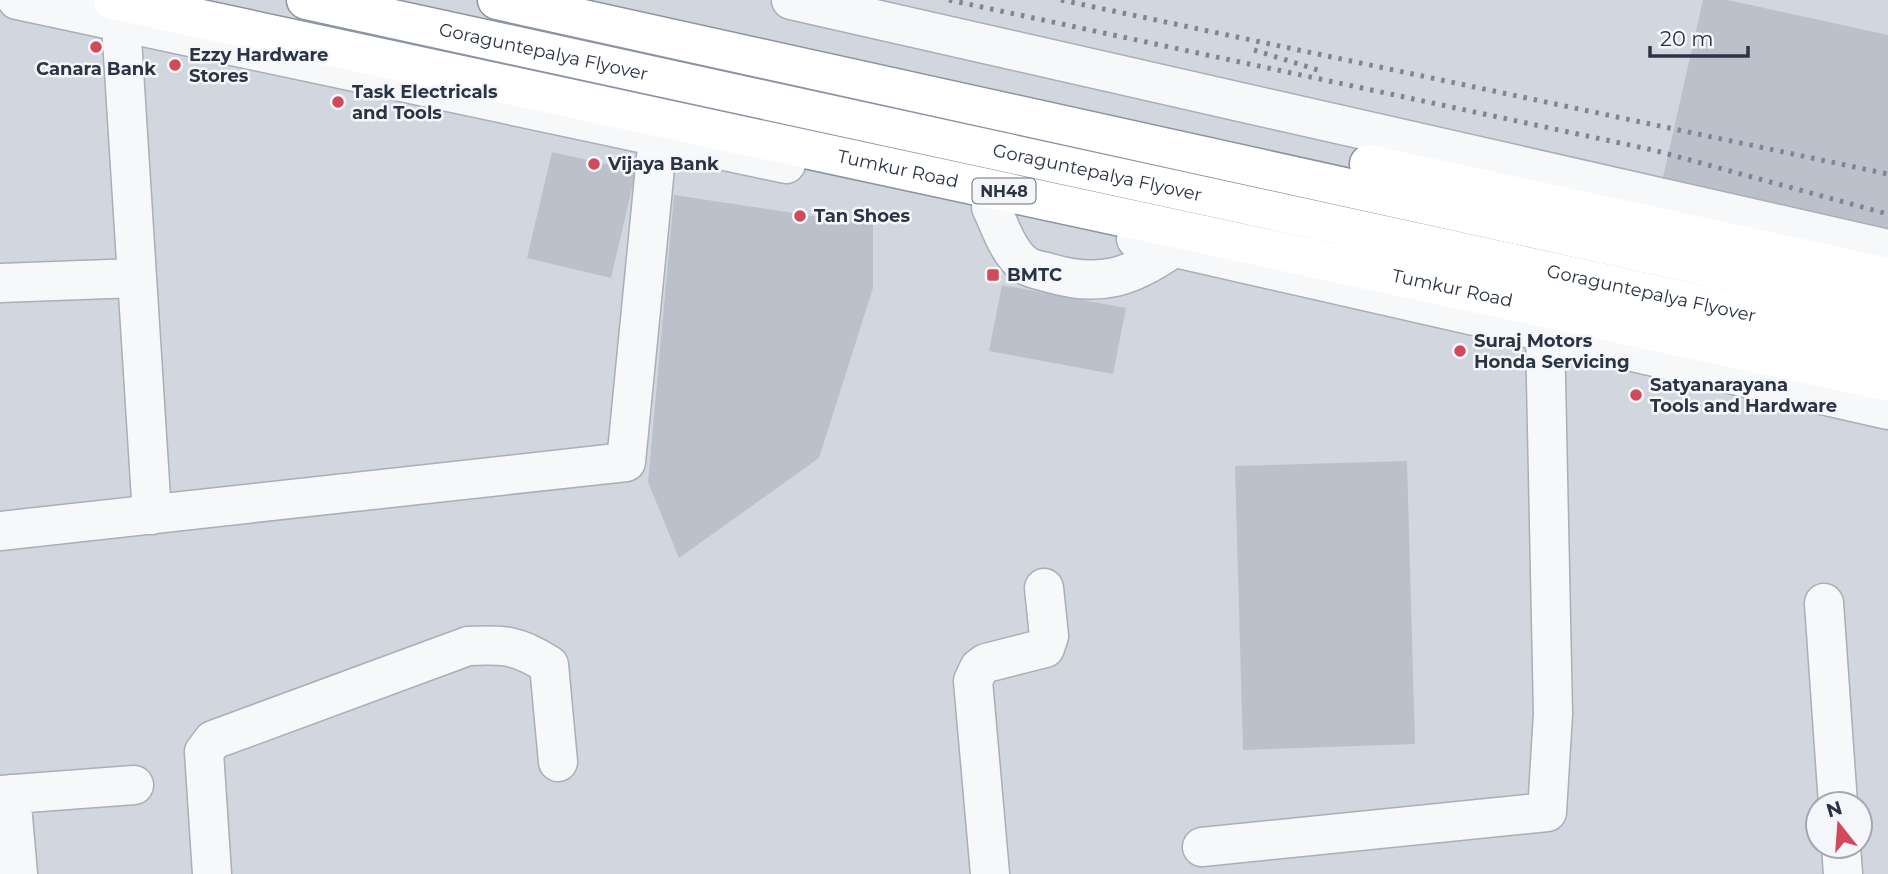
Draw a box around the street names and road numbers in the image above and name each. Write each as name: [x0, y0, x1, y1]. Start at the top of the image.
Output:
street label: Goraguntepalya Flyover: [437, 18, 650, 85]
street label: Goraguntepalya Flyover: [991, 139, 1204, 206]
street label: Tumkur Road: [836, 145, 960, 193]
road number: NH48: [972, 178, 1036, 204]
street label: Goraguntepalya Flyover: [1545, 260, 1758, 327]
street label: Tumkur Road: [1390, 265, 1515, 312]

